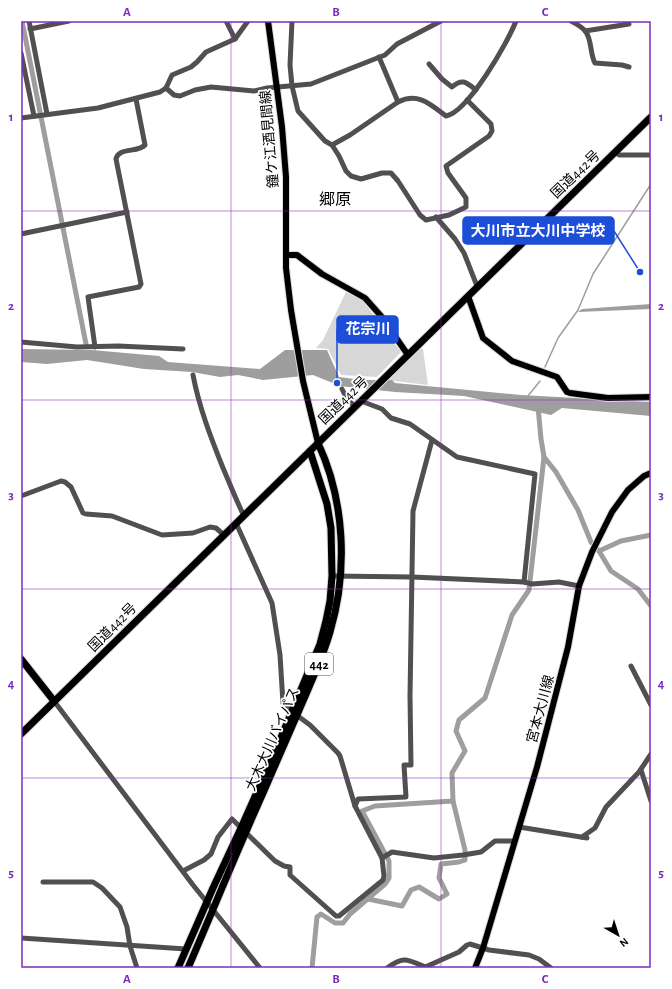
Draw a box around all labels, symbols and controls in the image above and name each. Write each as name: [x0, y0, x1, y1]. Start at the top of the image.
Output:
text: A: [123, 6, 131, 19]
text: B: [332, 6, 340, 19]
text: C: [542, 6, 549, 19]
street label: 鐘ケ江酒見間線: [257, 89, 281, 189]
text: 1: [9, 111, 13, 124]
text: 1: [659, 111, 663, 124]
street label: 国道442号: [548, 147, 603, 201]
district label: 郷原: [319, 191, 351, 208]
callout: 大川市立大川中学校: [463, 217, 614, 244]
text: 大川市立大川中学校: [470, 223, 606, 239]
text: 2: [8, 300, 14, 313]
text: 2: [658, 300, 664, 313]
callout: 花宗川: [337, 316, 398, 343]
text: 花宗川: [345, 321, 391, 337]
street label: 国道442号: [316, 373, 371, 427]
text: 3: [8, 489, 14, 502]
text: 3: [658, 489, 664, 502]
street label: 国道442号: [85, 600, 140, 655]
road number: 442: [305, 653, 333, 675]
street label: 宮本大川線: [524, 673, 557, 745]
text: 4: [8, 678, 15, 691]
text: 4: [658, 678, 665, 691]
street label: 大木大川バイパス: [243, 685, 302, 793]
text: 5: [8, 867, 14, 880]
text: 5: [658, 867, 664, 880]
north arrow: [598, 915, 638, 955]
text: N: [618, 936, 630, 949]
text: A: [123, 973, 131, 986]
text: B: [332, 973, 340, 986]
text: C: [542, 973, 549, 986]

